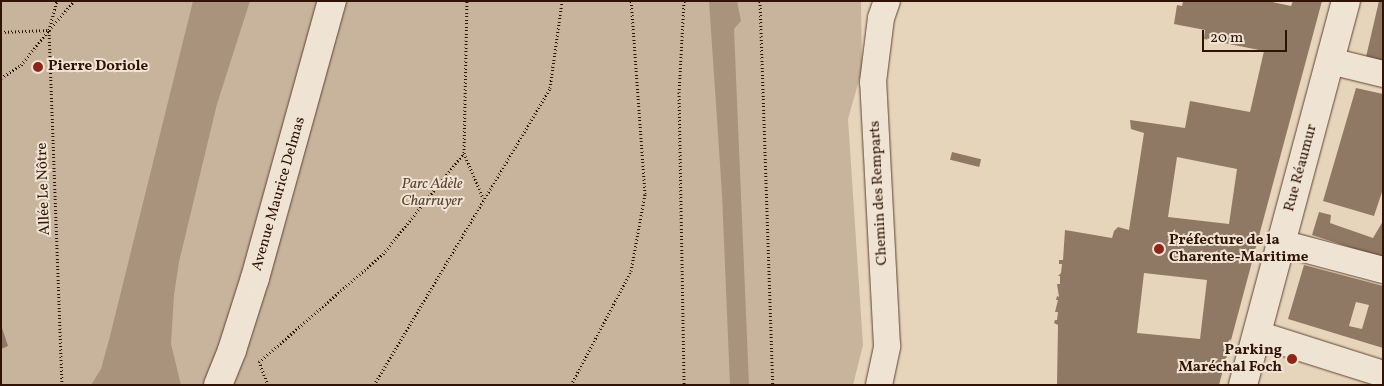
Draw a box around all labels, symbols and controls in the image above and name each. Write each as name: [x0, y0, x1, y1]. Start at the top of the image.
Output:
scale bar: [1204, 20, 1289, 52]
text: 20 m: [1210, 28, 1243, 49]
place label: Pierre Doriole: [48, 58, 148, 76]
marker: Pierre Doriole: [32, 61, 44, 73]
street label: Avenue Maurice Delmas: [248, 115, 310, 273]
street label: Chemin des Remparts: [866, 120, 892, 266]
street label: Rue Réaumur: [1281, 122, 1321, 214]
street label: Allée Le Nôtre: [33, 142, 55, 236]
park label: Parc Adèle Charruyer: [401, 175, 463, 210]
place label: Préfecture de la Charente-Maritime: [1169, 231, 1308, 266]
marker: Préfecture de la Charente-Maritime: [1153, 243, 1165, 255]
place label: Parking Maréchal Foch: [1178, 341, 1282, 376]
marker: Parking Maréchal Foch: [1286, 353, 1298, 365]

